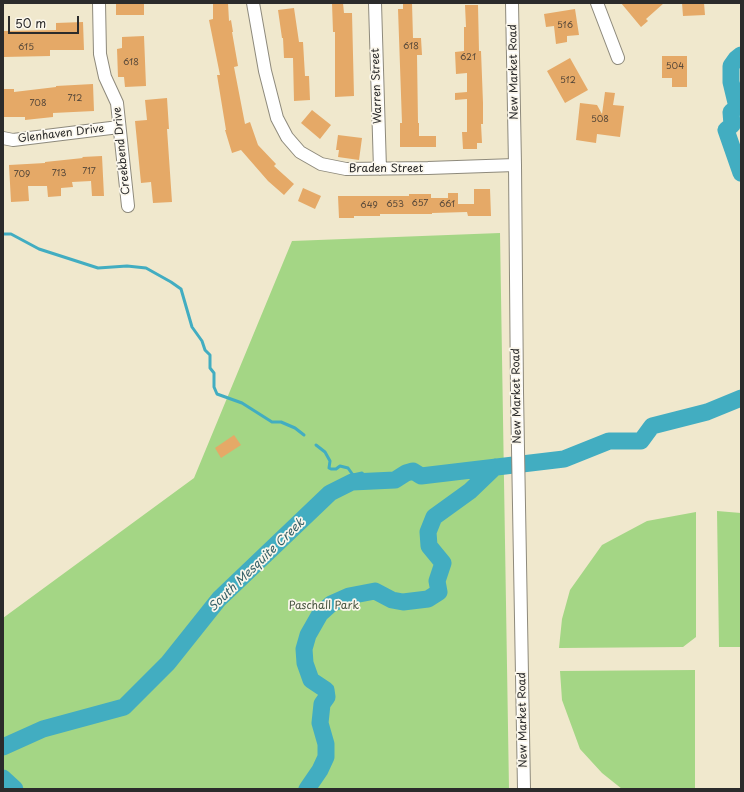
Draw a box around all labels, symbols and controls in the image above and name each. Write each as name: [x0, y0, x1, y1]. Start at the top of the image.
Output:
scale bar: [10, 8, 81, 34]
text: 50 m: [15, 14, 46, 32]
house number: 516: [557, 21, 573, 31]
street label: New Market Road: [507, 24, 521, 120]
house number: 618: [403, 42, 419, 52]
house number: 615: [18, 43, 34, 53]
street label: Warren Street: [369, 48, 385, 124]
house number: 621: [460, 53, 476, 63]
house number: 618: [123, 58, 139, 68]
house number: 504: [666, 62, 684, 72]
house number: 512: [560, 76, 576, 86]
house number: 712: [68, 94, 82, 104]
house number: 708: [29, 99, 47, 109]
street label: Creekbend Drive: [111, 106, 133, 196]
house number: 508: [591, 115, 609, 125]
street label: Glenhaven Drive: [17, 122, 105, 146]
street label: Braden Street: [349, 162, 423, 176]
house number: 717: [82, 167, 96, 177]
house number: 713: [52, 169, 66, 179]
house number: 709: [14, 170, 30, 180]
house number: 657: [412, 199, 428, 209]
house number: 653: [386, 200, 404, 210]
house number: 661: [439, 200, 455, 210]
house number: 649: [360, 201, 378, 211]
street label: New Market Road: [510, 348, 524, 444]
water label: South Mesquite Creek: [206, 516, 308, 614]
park label: Paschall Park: [289, 599, 359, 613]
street label: New Market Road: [516, 672, 530, 768]

